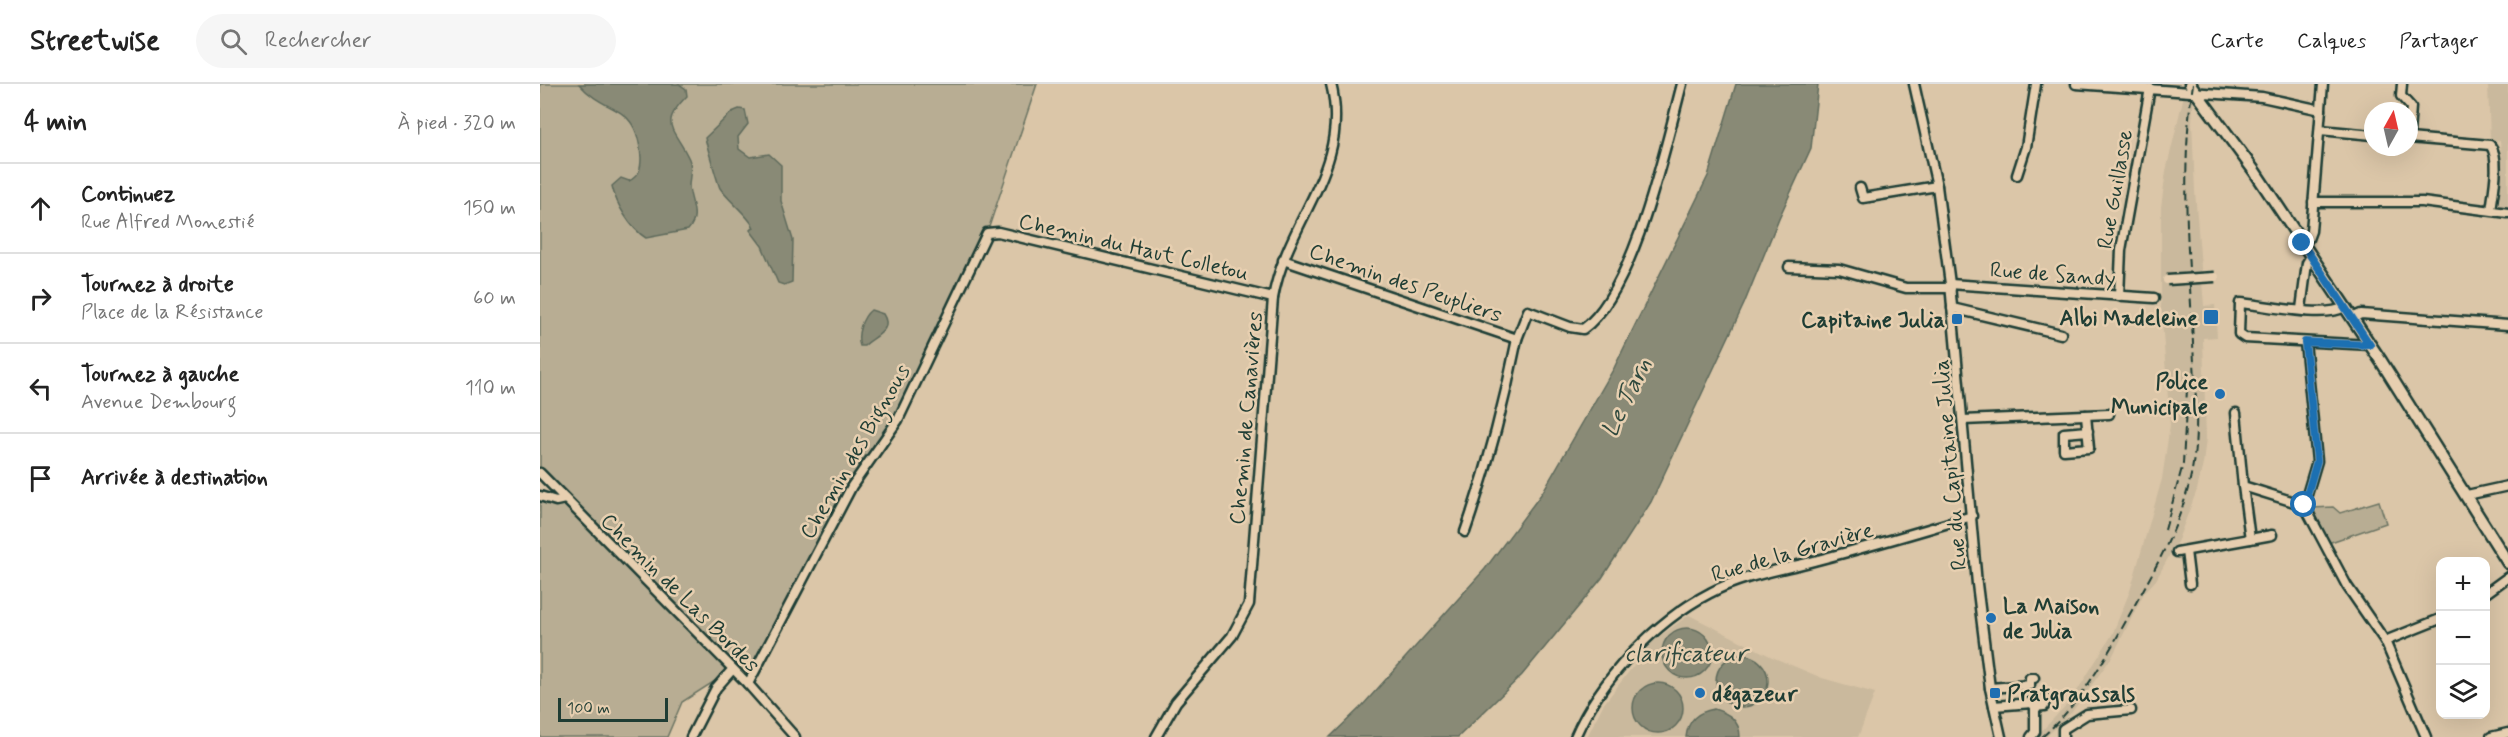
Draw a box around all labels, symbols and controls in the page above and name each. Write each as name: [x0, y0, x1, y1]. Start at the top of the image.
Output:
search box: [196, 14, 616, 68]
text: Streetwise: [30, 23, 160, 60]
icon: search: [217, 25, 250, 58]
text: Rechercher: [265, 27, 372, 55]
text: Carte: [2210, 27, 2264, 55]
text: Calques: [2297, 27, 2366, 55]
text: Partager: [2399, 27, 2478, 55]
north arrow: [2364, 102, 2418, 156]
text: 4 min: [24, 106, 87, 140]
text: À pied · 320 m: [398, 110, 516, 137]
street label: Rue Guillasse: [2092, 127, 2140, 251]
text: Continuez: [81, 181, 175, 209]
icon: ahead: [24, 192, 57, 225]
text: 150 m: [463, 195, 516, 222]
street label: Chemin du Haut Colletou: [1016, 208, 1251, 288]
text: Rue Alfred Monestié: [81, 209, 254, 236]
route end: [2288, 229, 2314, 255]
street label: Chemin des Peupliers: [1305, 238, 1506, 330]
street label: Rue de Sandy: [1989, 257, 2117, 293]
text: Tournez à droite: [81, 271, 234, 299]
icon: right: [24, 282, 57, 315]
text: 60 m: [473, 285, 516, 312]
text: Place de la Résistance: [81, 299, 264, 326]
place label: Albi Madeleine: [2060, 305, 2198, 333]
place label: Capitaine Julia: [1801, 307, 1945, 335]
marker: Albi Madeleine: [2202, 308, 2220, 326]
street label: Chemin de Canavières: [1224, 310, 1270, 526]
marker: Capitaine Julia: [1950, 312, 1964, 326]
water label: Le Tarn: [1595, 353, 1660, 442]
street label: Rue du Capitaine Julia: [1928, 358, 1974, 572]
street label: Chemin des Bignous: [794, 359, 920, 546]
text: Tournez à gauche: [81, 361, 239, 389]
place label: Police Municipale: [2111, 369, 2208, 422]
icon: left: [24, 372, 57, 405]
text: 110 m: [465, 375, 516, 402]
marker: Police Municipale: [2213, 387, 2227, 401]
text: Avenue Dembourg: [81, 389, 237, 416]
icon: arrive: [24, 462, 57, 495]
text: Arrivée à destination: [81, 464, 268, 492]
route start: [2290, 491, 2316, 517]
street label: Chemin de Las Bordes: [594, 508, 765, 679]
street label: Rue de la Gravière: [1708, 516, 1877, 589]
map controls: [2436, 557, 2490, 719]
button: +: [2436, 557, 2490, 611]
place label: La Maison de Julia: [2003, 593, 2099, 646]
marker: La Maison de Julia: [1984, 611, 1998, 625]
button: −: [2436, 611, 2490, 665]
water label: clarificateur: [1625, 639, 1751, 670]
button: layers: [2436, 665, 2490, 719]
place label: dégazeur: [1712, 681, 1798, 710]
place label: Pratgraussals: [2007, 681, 2135, 710]
marker: dégazeur: [1693, 686, 1707, 700]
marker: Pratgraussals: [1988, 686, 2002, 700]
scale bar: [558, 695, 668, 722]
text: 100 m: [567, 698, 610, 719]

